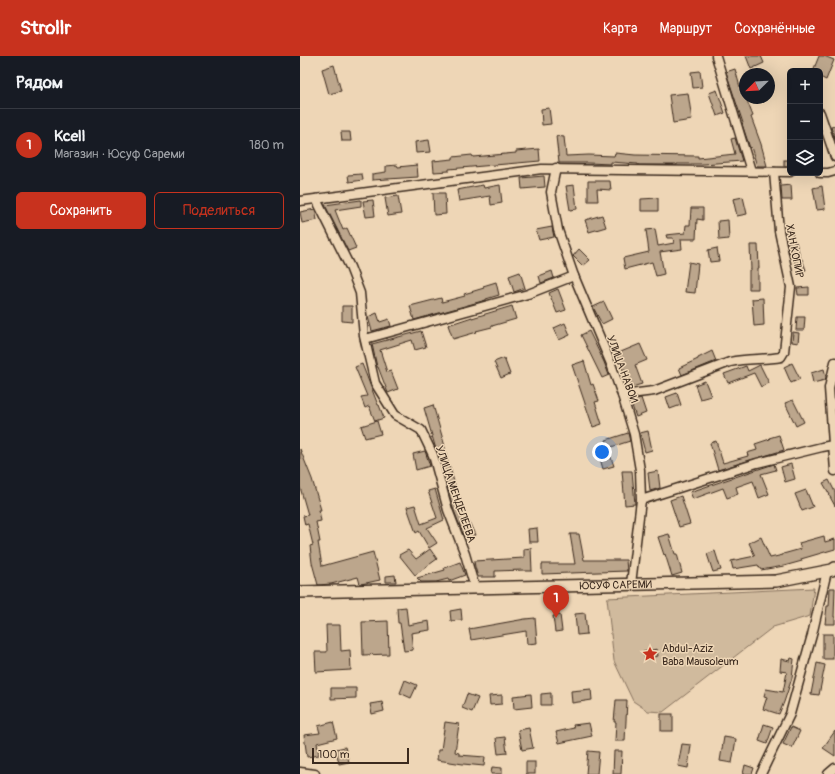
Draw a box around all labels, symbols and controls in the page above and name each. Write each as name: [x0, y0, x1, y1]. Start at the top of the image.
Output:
text: Strollr: [20, 16, 71, 40]
text: Карта: [603, 20, 638, 37]
text: Маршрут: [660, 20, 712, 37]
text: Сохранённые: [734, 20, 815, 37]
north arrow: [739, 68, 775, 104]
map controls: [787, 68, 823, 176]
button: +: [787, 68, 823, 104]
text: Рядом: [16, 72, 63, 93]
button: −: [787, 104, 823, 140]
text: Kcell: [54, 127, 85, 146]
text: 1: [26, 137, 32, 153]
text: 180 m: [249, 137, 284, 153]
button: layers: [787, 140, 823, 176]
text: Магазин · Юсуф Сареми: [54, 146, 185, 162]
button: Сохранить: [16, 192, 146, 229]
button: Поделиться: [154, 192, 284, 229]
street label: ХАН КОПИР: [783, 223, 806, 280]
street label: УЛИЦА НАВОИ: [604, 334, 641, 405]
your location: [592, 442, 612, 462]
street label: УЛИЦА МЕНДЕЛЕЕВА: [433, 444, 478, 544]
street label: ЮСУФ САРЕМИ: [580, 578, 653, 593]
pin: 1: [543, 585, 569, 618]
place label: Abdul-Aziz Baba Mausoleum: [662, 642, 739, 668]
place icon: Abdul-Aziz Baba Mausoleum: [641, 645, 659, 663]
scale bar: [312, 746, 409, 765]
text: 100 m: [318, 748, 349, 761]

